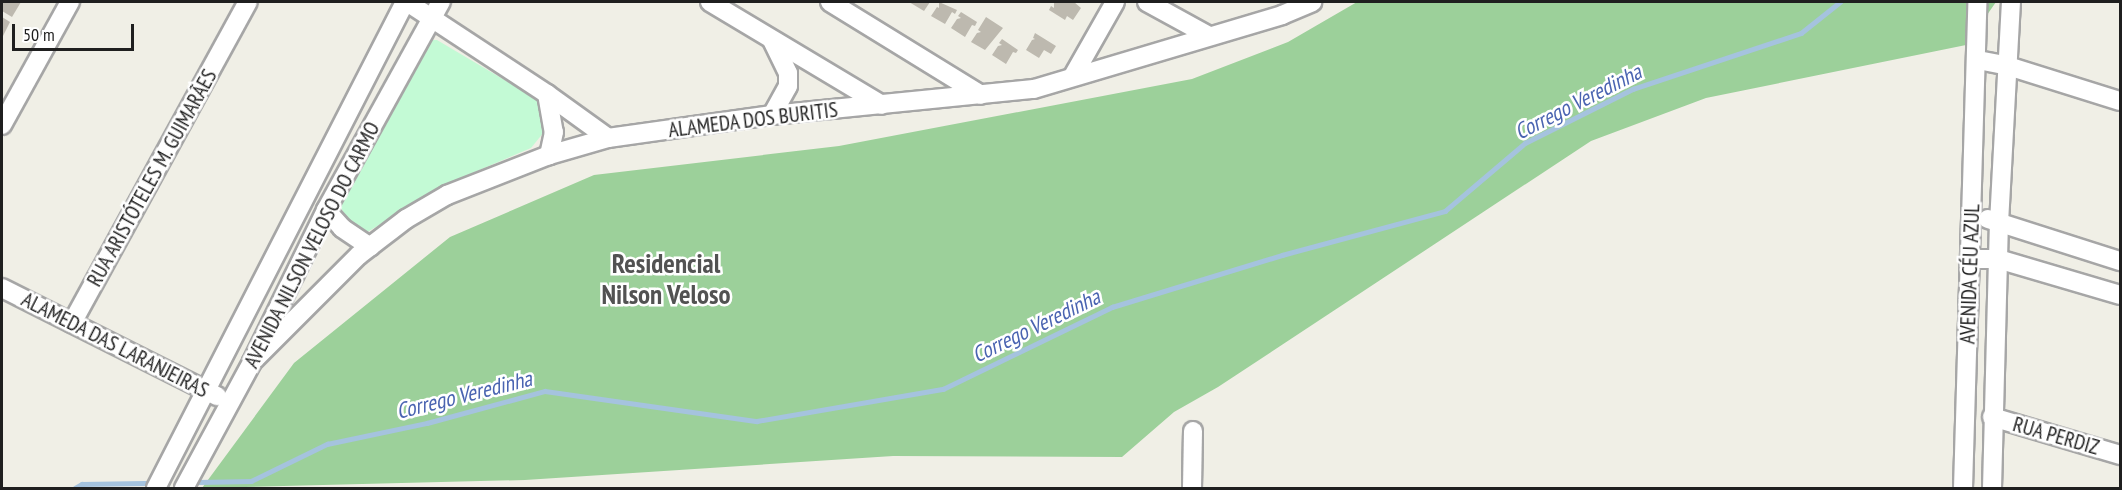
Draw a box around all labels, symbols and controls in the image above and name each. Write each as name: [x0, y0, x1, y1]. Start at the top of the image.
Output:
scale bar: [15, 12, 136, 50]
text: 50 m: [23, 23, 55, 46]
water label: Corrego Veredinha: [1510, 59, 1646, 145]
street label: RUA ARISTÓTELES M. GUIMARÃES: [81, 64, 223, 292]
street label: ALAMEDA DOS BURITIS: [667, 97, 839, 143]
street label: AVENIDA NILSON VELOSO DO CARMO: [239, 117, 385, 373]
street label: AVENIDA CÉU AZUL: [1955, 203, 1985, 345]
district label: Residencial Nilson Veloso: [601, 247, 731, 310]
water label: Corrego Veredinha: [968, 284, 1104, 368]
street label: ALAMEDA DAS LARANJEIRAS: [17, 287, 213, 403]
water label: Corrego Veredinha: [393, 365, 535, 425]
street label: RUA PERDIZ: [2010, 412, 2102, 460]

